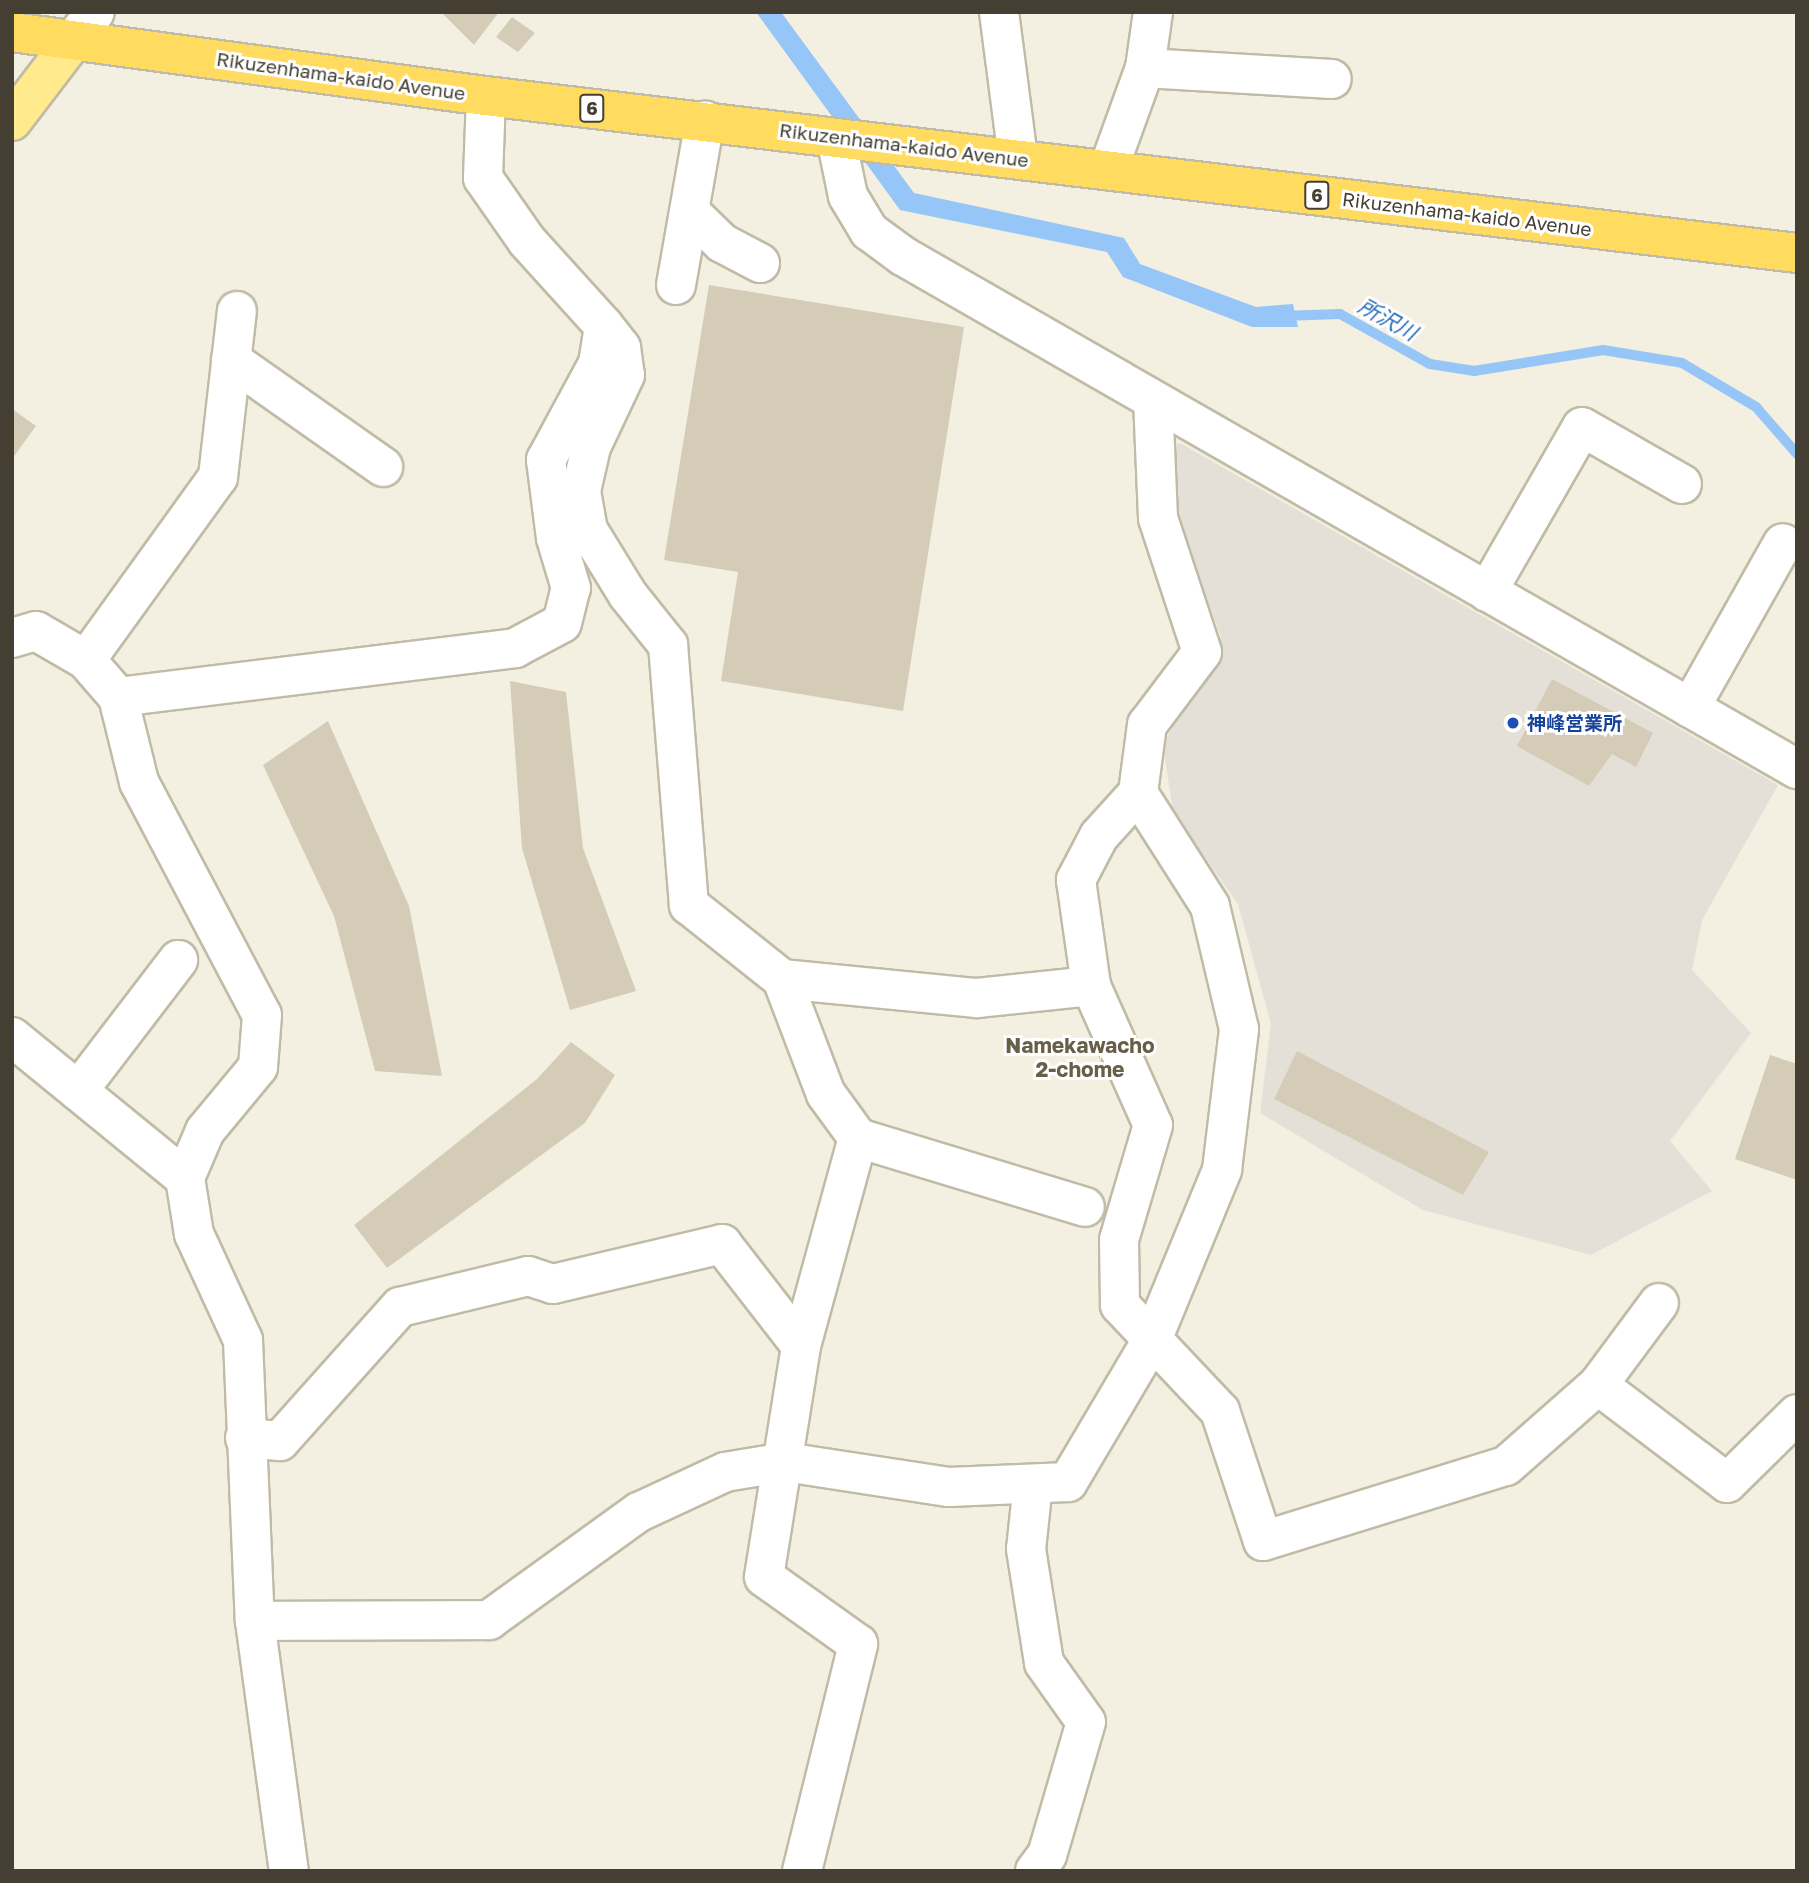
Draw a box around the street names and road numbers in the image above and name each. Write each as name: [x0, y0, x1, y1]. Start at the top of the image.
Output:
street label: Rikuzenhama-kaido Avenue: [215, 47, 467, 105]
road number: 6: [578, 94, 606, 122]
street label: Rikuzenhama-kaido Avenue: [778, 118, 1030, 172]
road number: 6: [1303, 180, 1331, 210]
street label: Rikuzenhama-kaido Avenue: [1341, 187, 1593, 241]

